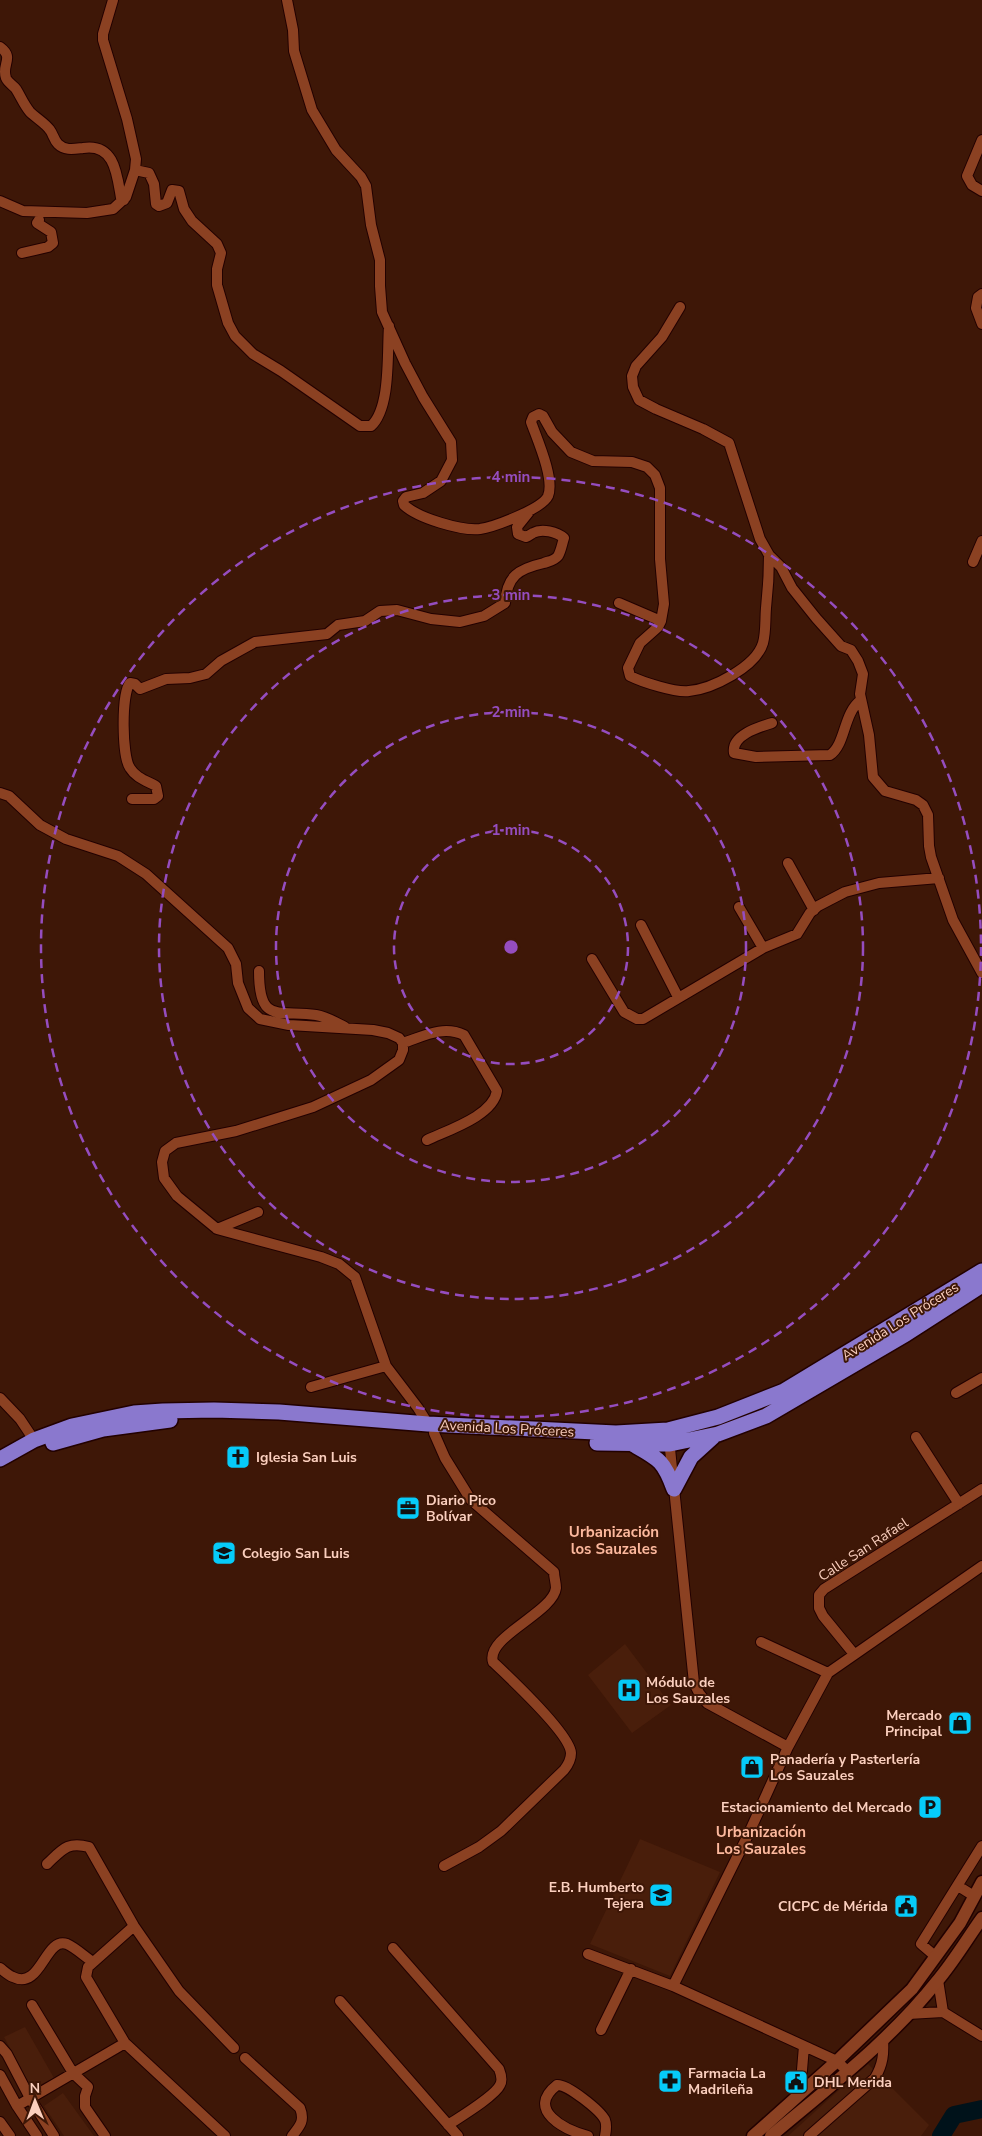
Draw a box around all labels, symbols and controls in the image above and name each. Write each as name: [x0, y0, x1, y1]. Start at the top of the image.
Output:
text: 4 min: [492, 467, 530, 487]
text: 3 min: [492, 585, 530, 605]
text: 2 min: [492, 702, 530, 722]
text: 1 min: [492, 820, 530, 840]
centre of rings: [502, 938, 520, 956]
street label: Avenida Los Próceres: [838, 1278, 963, 1365]
street label: Avenida Los Próceres: [439, 1415, 575, 1442]
church icon: Iglesia San Luis: [225, 1444, 251, 1470]
place label: Iglesia San Luis: [256, 1448, 357, 1467]
place label: Diario Pico Bolívar: [426, 1491, 496, 1526]
office icon: Diario Pico Bolívar: [395, 1495, 421, 1521]
street label: Calle San Rafael: [815, 1513, 913, 1586]
district label: Urbanización los Sauzales: [569, 1522, 659, 1559]
school or university icon: Colegio San Luis: [211, 1540, 237, 1566]
place label: Colegio San Luis: [242, 1544, 350, 1563]
place label: Módulo de Los Sauzales: [646, 1673, 730, 1708]
hospital icon: Módulo de Los Sauzales: [616, 1677, 642, 1703]
place label: Mercado Principal: [885, 1706, 943, 1741]
shop icon: Mercado Principal: [947, 1710, 973, 1736]
place label: Panadería y Pasterlería Los Sauzales: [770, 1750, 920, 1785]
shop icon: Panadería y Pasterlería Los Sauzales: [739, 1754, 765, 1780]
parking icon: Estacionamiento del Mercado: [917, 1794, 943, 1820]
place label: Estacionamiento del Mercado: [721, 1798, 912, 1817]
district label: Urbanización Los Sauzales: [716, 1822, 806, 1859]
place label: E.B. Humberto Tejera: [549, 1878, 644, 1913]
school or university icon: E.B. Humberto Tejera: [648, 1882, 674, 1908]
public building icon: CICPC de Mérida: [893, 1893, 919, 1919]
place label: CICPC de Mérida: [778, 1897, 888, 1916]
place label: Farmacia La Madrileña: [688, 2064, 766, 2099]
pharmacy icon: Farmacia La Madrileña: [657, 2068, 683, 2094]
public building icon: DHL Merida: [783, 2069, 809, 2095]
place label: DHL Merida: [814, 2073, 892, 2092]
north arrow: [10, 2076, 60, 2126]
text: N: [29, 2079, 40, 2098]

